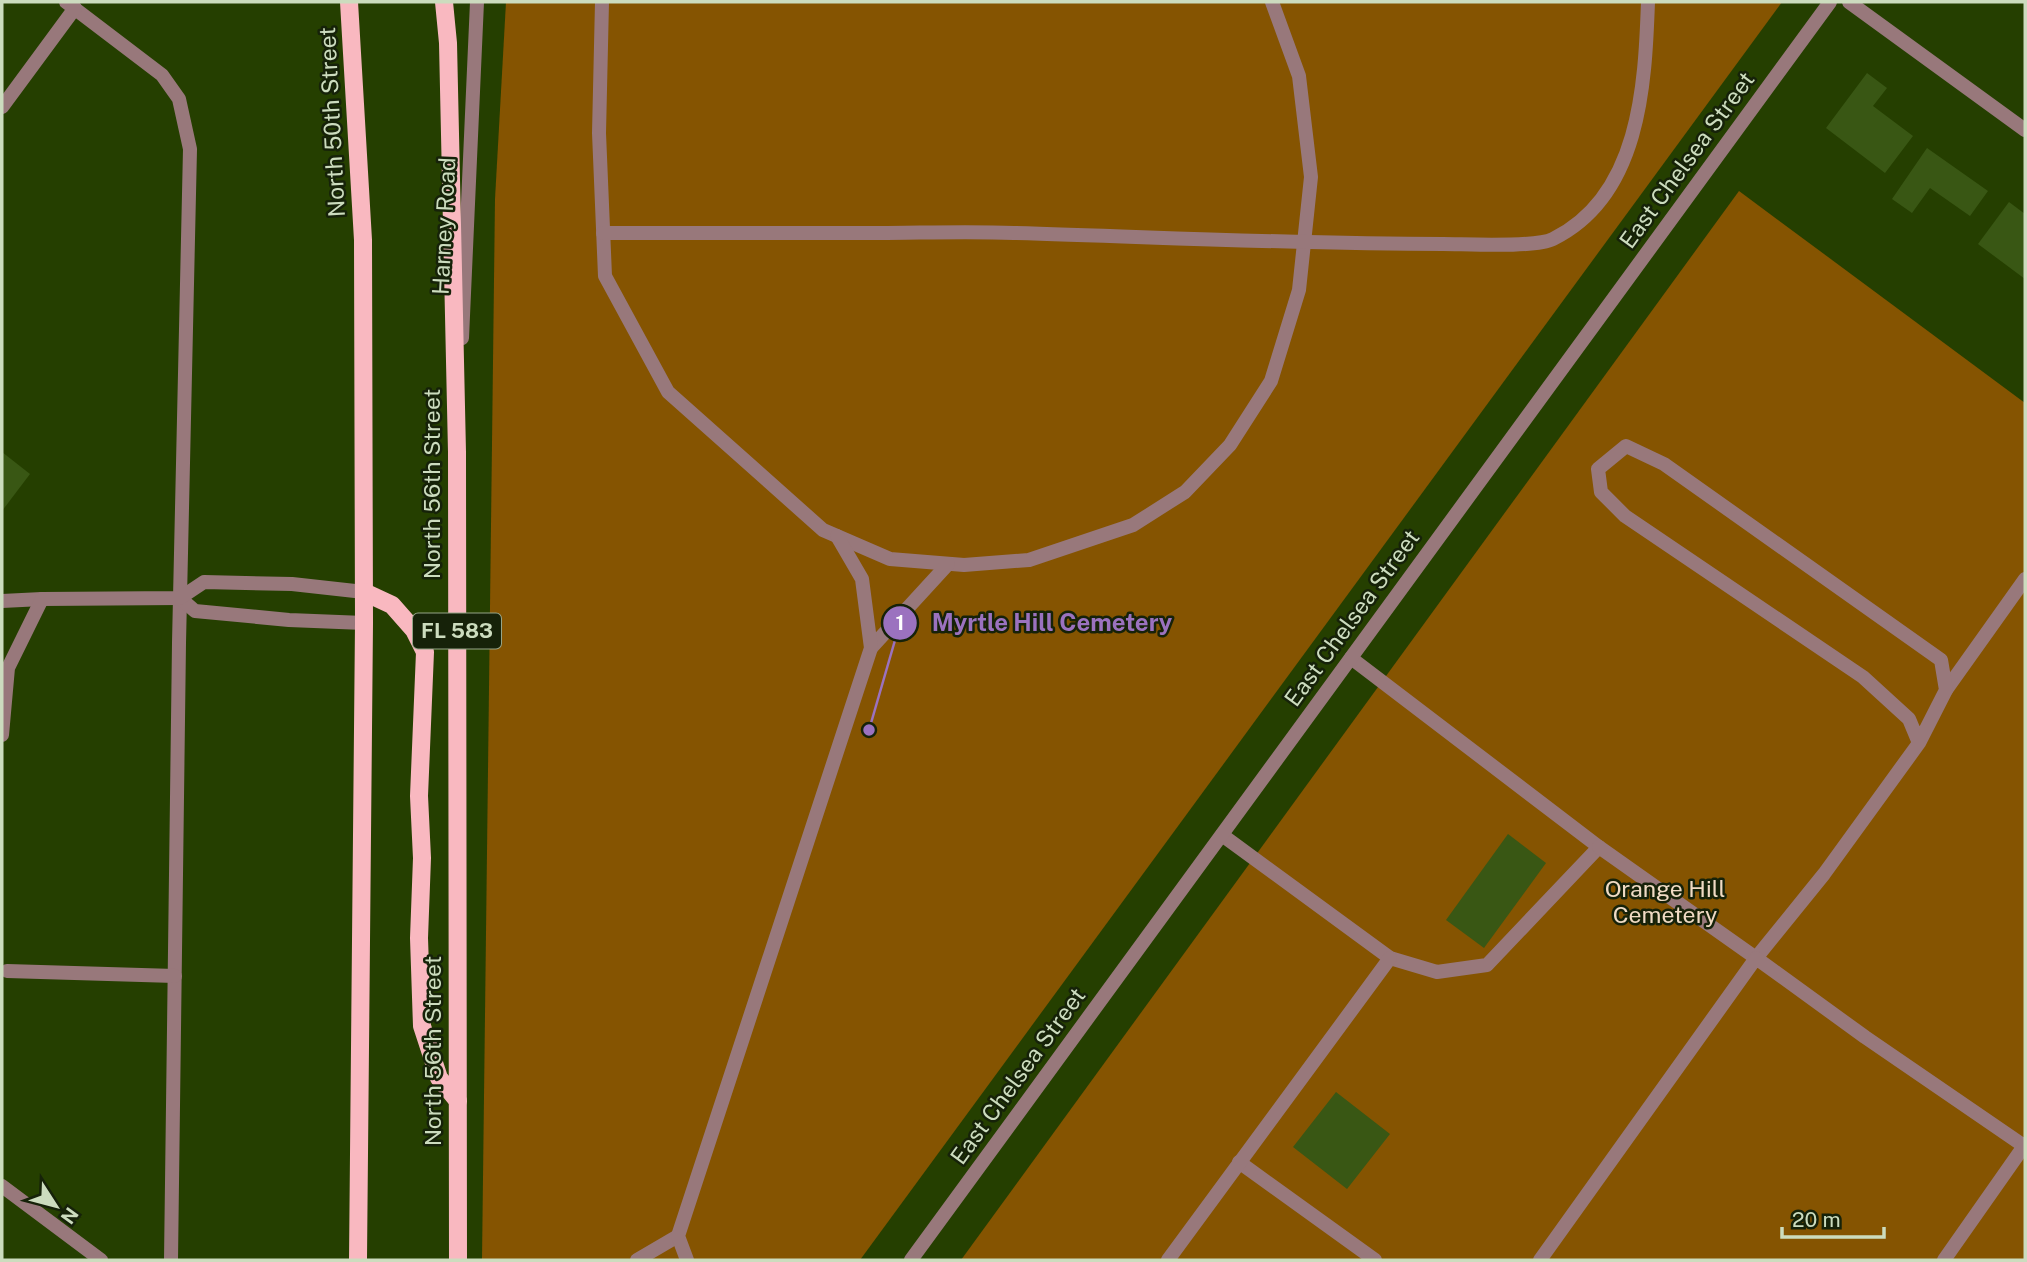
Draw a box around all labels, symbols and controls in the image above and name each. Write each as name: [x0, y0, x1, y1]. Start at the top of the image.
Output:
street label: North 50th Street: [313, 26, 350, 218]
street label: East Chelsea Street: [1614, 66, 1760, 253]
street label: Harney Road: [426, 157, 461, 295]
street label: North 56th Street: [418, 389, 445, 579]
street label: East Chelsea Street: [1279, 524, 1425, 711]
callout: Myrtle Hill Cemetery: [883, 601, 1187, 646]
text: Myrtle Hill Cemetery: [932, 608, 1173, 636]
text: 1: [896, 610, 905, 635]
road number: FL 583: [413, 614, 501, 648]
park label: Orange Hill Cemetery: [1605, 875, 1725, 928]
street label: North 56th Street: [419, 956, 446, 1146]
street label: East Chelsea Street: [945, 982, 1091, 1169]
north arrow: [21, 1171, 91, 1241]
scale bar: [1782, 1196, 1884, 1240]
text: N: [56, 1204, 83, 1228]
text: 20 m: [1792, 1207, 1841, 1232]

